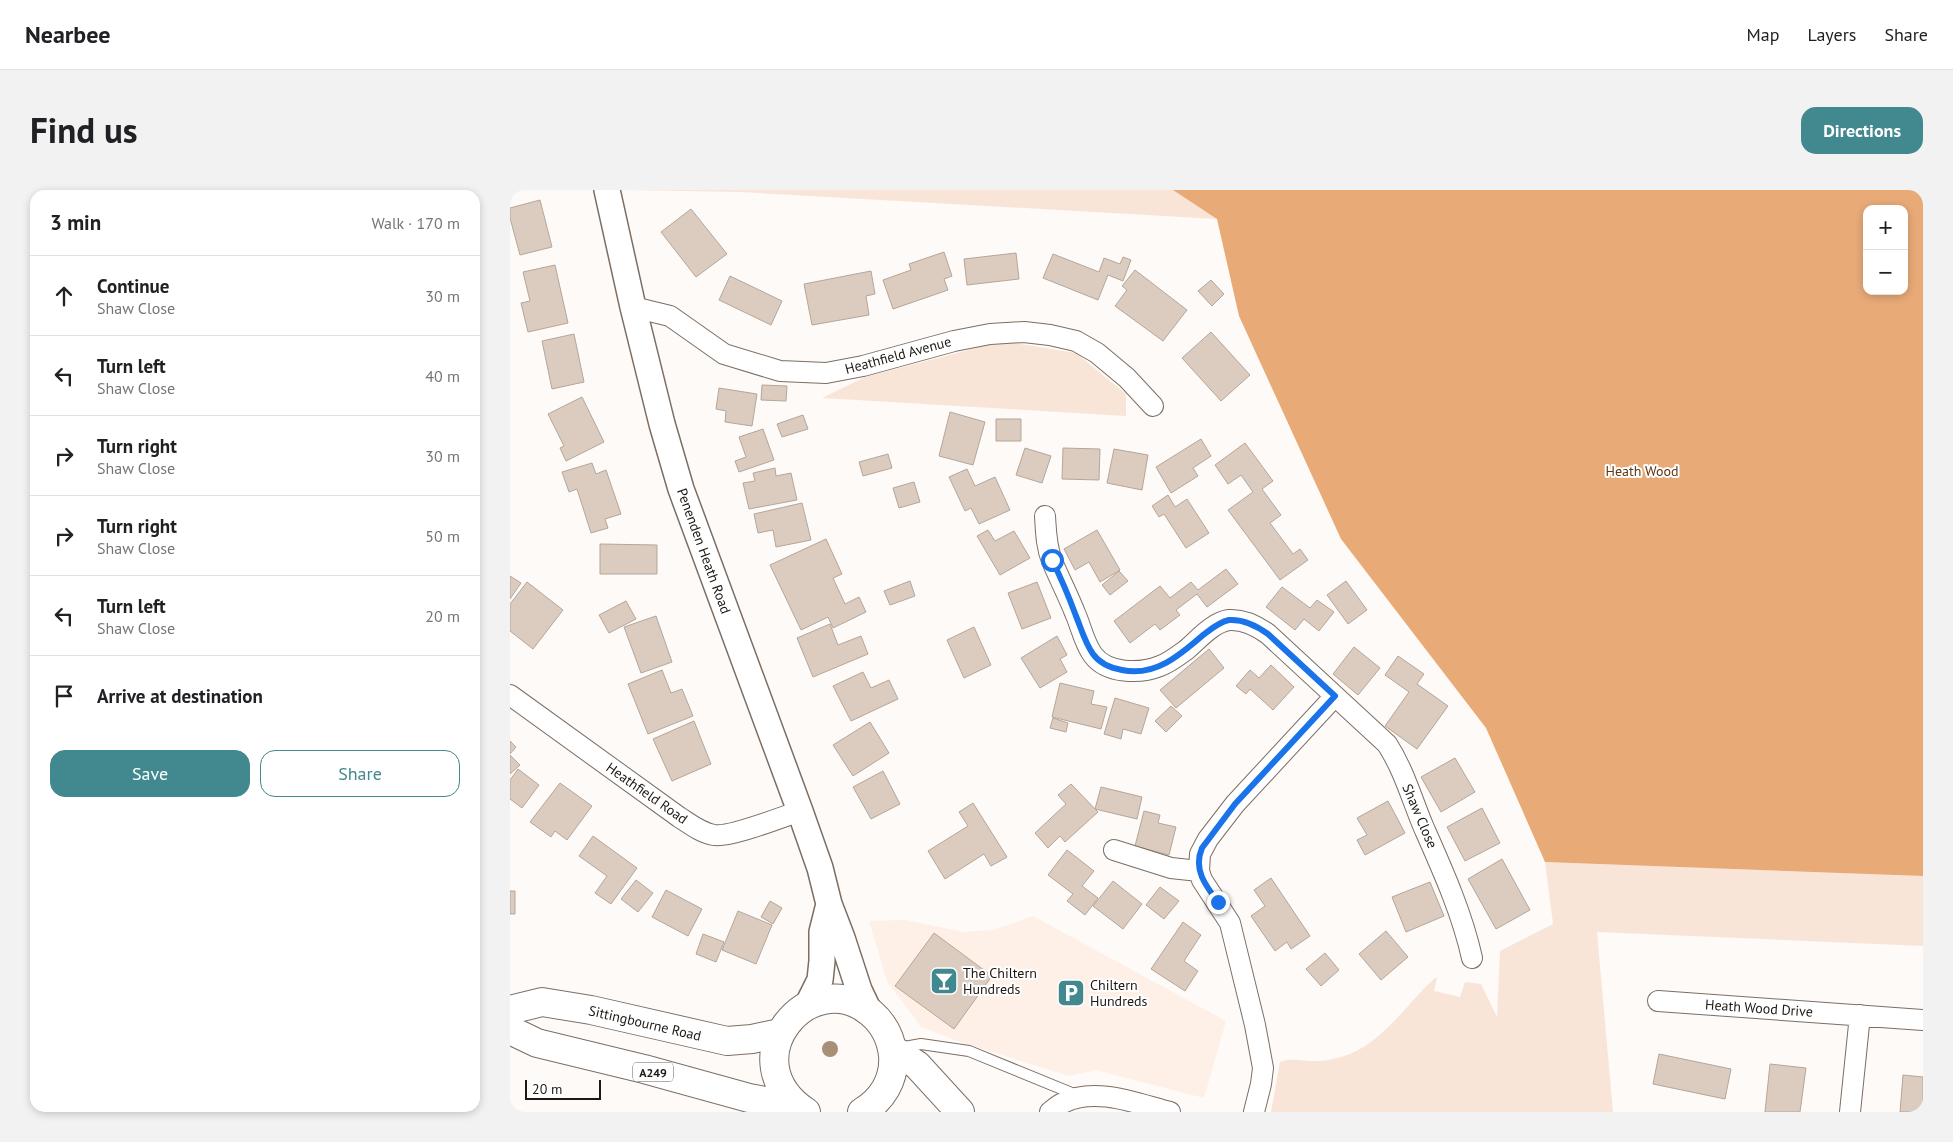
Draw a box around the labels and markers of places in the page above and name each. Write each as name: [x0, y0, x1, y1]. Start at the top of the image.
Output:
place label: The Chiltern Hundreds: [963, 964, 1037, 998]
bar icon: The Chiltern Hundreds: [929, 966, 959, 996]
place label: Chiltern Hundreds: [1090, 976, 1148, 1010]
parking icon: Chiltern Hundreds: [1056, 978, 1086, 1008]

